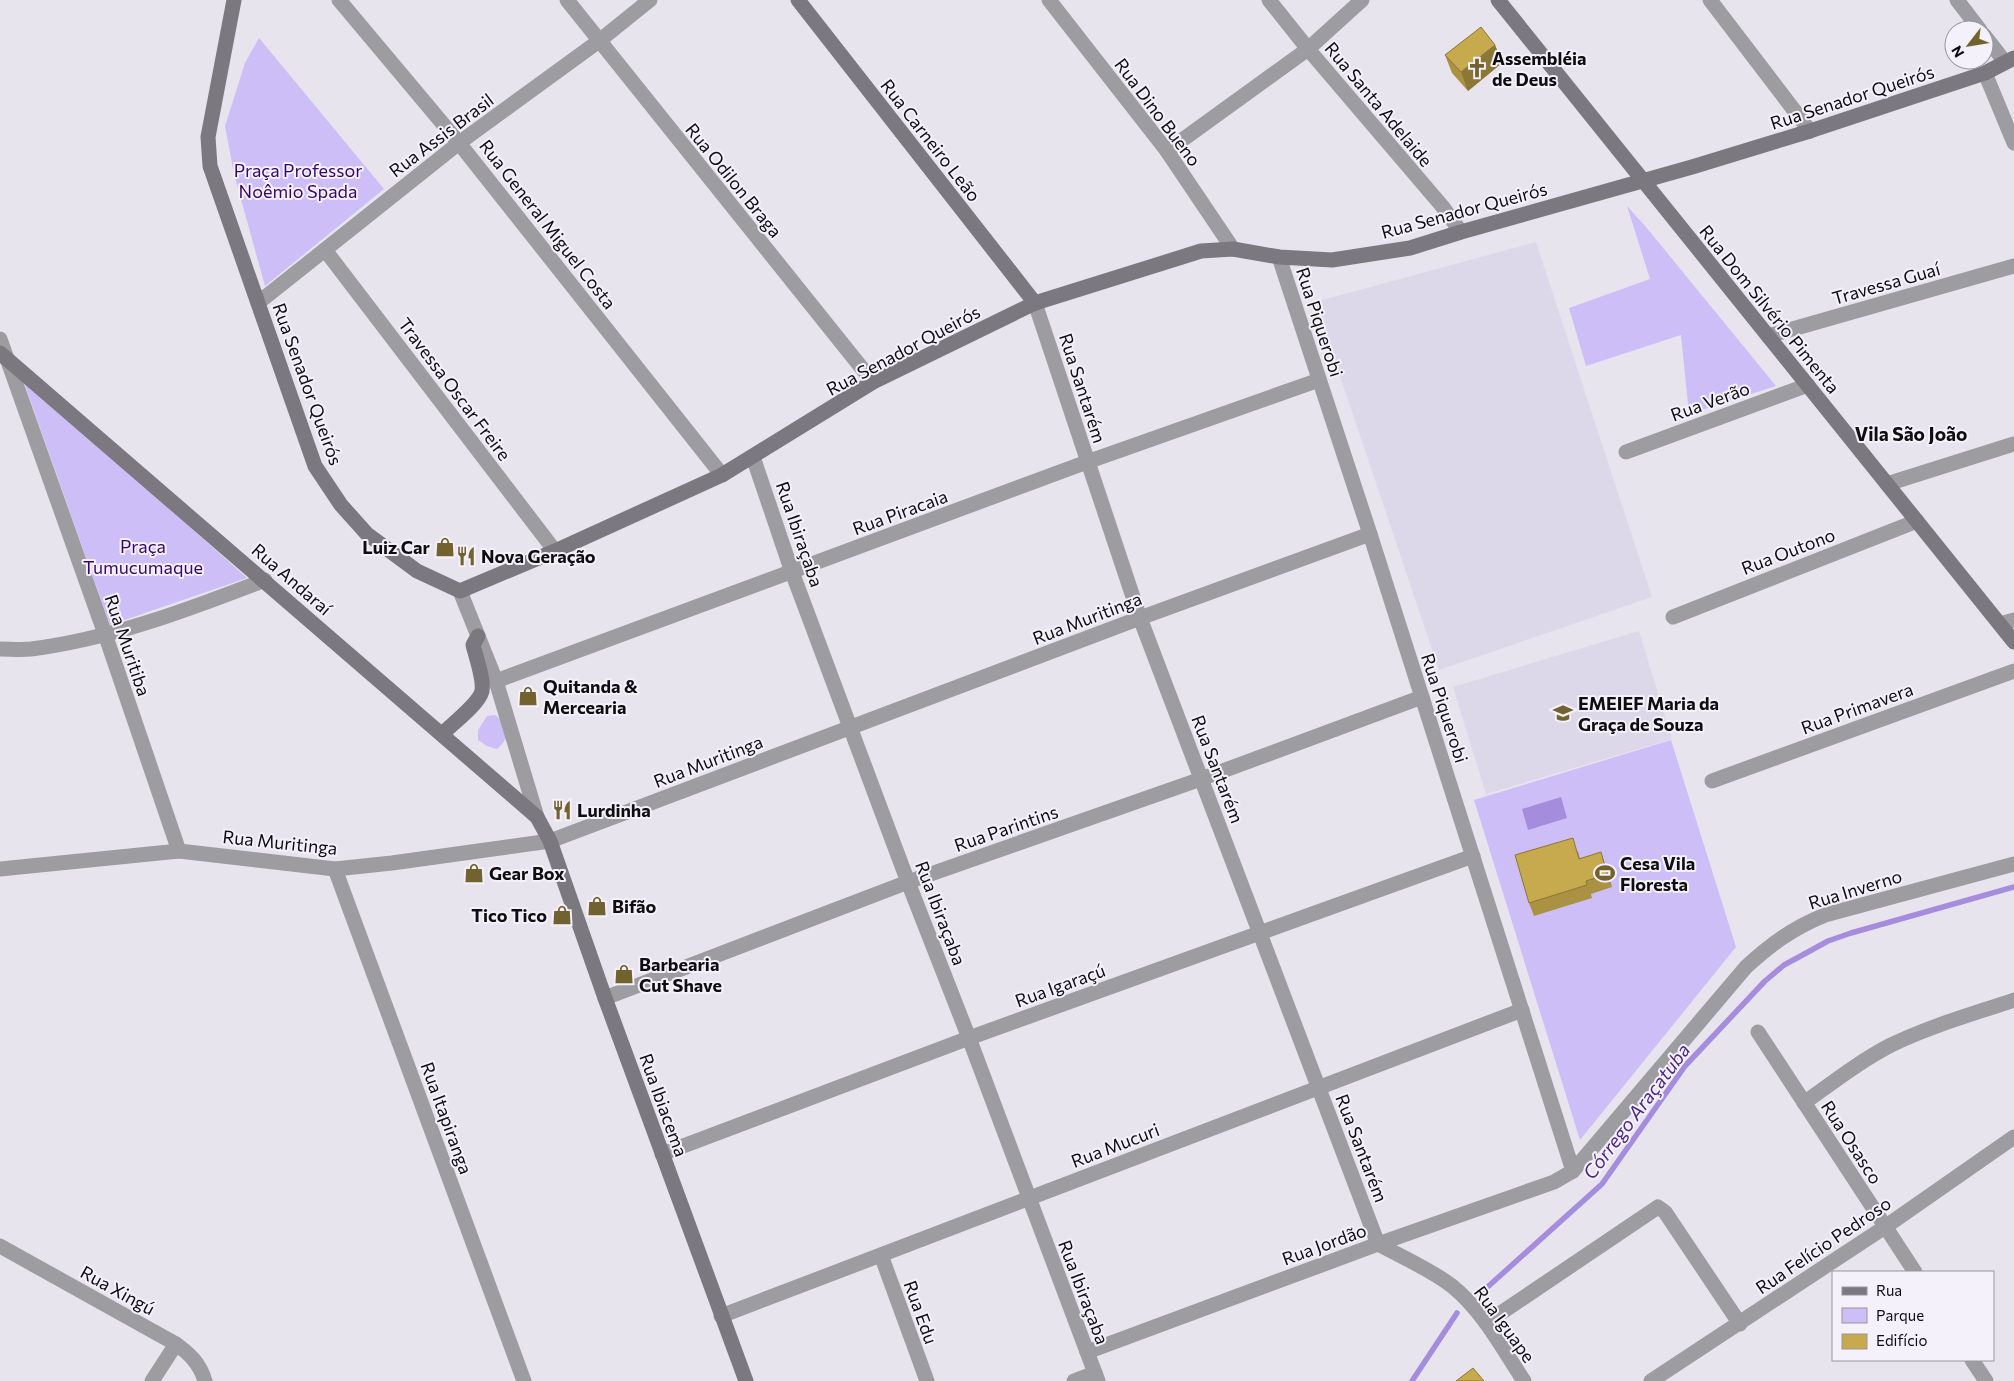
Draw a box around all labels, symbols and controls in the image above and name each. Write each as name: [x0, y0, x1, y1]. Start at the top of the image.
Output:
north arrow: [1944, 20, 1994, 70]
street label: Rua Santa Adelaide: [1320, 37, 1438, 171]
text: N: [1947, 43, 1967, 61]
place label: Assembléia de Deus: [1492, 47, 1586, 90]
street label: Rua Dino Bueno: [1110, 54, 1206, 170]
church icon: Assembléia de Deus: [1466, 57, 1488, 79]
street label: Rua Senador Queirós: [1767, 60, 1937, 134]
street label: Rua Carneiro Leão: [876, 74, 986, 206]
street label: Rua Assis Brasil: [384, 88, 498, 182]
street label: Rua Odilon Braga: [681, 118, 787, 242]
street label: Rua General Miguel Costa: [475, 135, 621, 313]
park label: Praça Professor Noêmio Spada: [234, 159, 362, 202]
street label: Rua Senador Queirós: [1379, 177, 1549, 243]
street label: Rua Dom Silvério Pimenta: [1695, 220, 1845, 398]
street label: Travessa Guaí: [1830, 257, 1944, 309]
street label: Rua Piquerobi: [1292, 264, 1348, 380]
street label: Rua Senador Queirós: [268, 300, 348, 468]
street label: Rua Senador Queirós: [822, 300, 984, 400]
street label: Travessa Oscar Freire: [394, 313, 516, 465]
street label: Rua Santarém: [1055, 330, 1111, 446]
street label: Rua Verão: [1667, 377, 1753, 425]
district label: Vila São João: [1855, 422, 1967, 445]
street label: Rua Ibiraçaba: [772, 478, 828, 590]
street label: Rua Piracaia: [849, 485, 951, 539]
street label: Rua Outono: [1738, 523, 1838, 579]
park label: Praça Tumucumaque: [83, 535, 203, 578]
place label: Luiz Car: [362, 536, 431, 558]
shop icon: Luiz Car: [434, 536, 456, 558]
street label: Rua Andaraí: [248, 538, 337, 620]
restaurant icon: Nova Geração: [455, 545, 477, 567]
place label: Nova Geração: [481, 545, 596, 567]
street label: Rua Muritinga: [1029, 587, 1145, 649]
street label: Rua Muritiba: [100, 591, 156, 699]
street label: Rua Piquerobi: [1417, 650, 1473, 766]
place label: Quitanda & Mercearia: [543, 675, 638, 718]
street label: Rua Primavera: [1798, 678, 1916, 738]
shop icon: Quitanda & Mercearia: [517, 685, 539, 707]
place label: EMEIEF Maria da Graça de Souza: [1578, 692, 1719, 735]
school or university icon: EMEIEF Maria da Graça de Souza: [1552, 702, 1574, 724]
street label: Rua Santarém: [1187, 712, 1249, 826]
street label: Rua Muritinga: [650, 730, 766, 792]
restaurant icon: Lurdinha: [551, 799, 573, 821]
place label: Lurdinha: [577, 799, 651, 821]
street label: Rua Parintins: [951, 800, 1061, 856]
street label: Rua Muritinga: [222, 825, 338, 859]
place label: Cesa Vila Floresta: [1620, 852, 1695, 895]
street label: Rua Ibiraçaba: [911, 858, 971, 968]
shop icon: Gear Box: [463, 862, 485, 884]
place label: Gear Box: [489, 862, 564, 884]
sports icon: Cesa Vila Floresta: [1594, 862, 1616, 884]
street label: Rua Inverno: [1806, 864, 1904, 914]
shop icon: Bifão: [586, 895, 608, 917]
place label: Bifão: [612, 895, 657, 917]
place label: Tico Tico: [471, 904, 547, 926]
shop icon: Tico Tico: [551, 904, 573, 926]
place label: Barbearia Cut Shave: [639, 953, 722, 996]
street label: Rua Igaraçú: [1012, 959, 1108, 1011]
shop icon: Barbearia Cut Shave: [613, 963, 635, 985]
water label: Córrego Araçatuba: [1578, 1039, 1694, 1183]
street label: Rua Ibiacema: [635, 1050, 693, 1160]
street label: Rua Itapiranga: [417, 1059, 477, 1177]
street label: Rua Santarém: [1331, 1091, 1393, 1205]
street label: Rua Osasco: [1817, 1096, 1887, 1188]
street label: Rua Mucuri: [1068, 1118, 1162, 1172]
street label: Rua Felício Pedroso: [1751, 1192, 1895, 1298]
street label: Rua Jordão: [1279, 1219, 1369, 1269]
street label: Rua Ibiraçaba: [1054, 1237, 1114, 1347]
street label: Rua Xingú: [77, 1261, 159, 1319]
legend: [1832, 1271, 1994, 1361]
street label: Rua Edu: [899, 1277, 943, 1347]
street label: Rua Iguape: [1470, 1281, 1540, 1367]
text: Parque: [1876, 1306, 1924, 1324]
text: Edifício: [1876, 1331, 1927, 1349]

